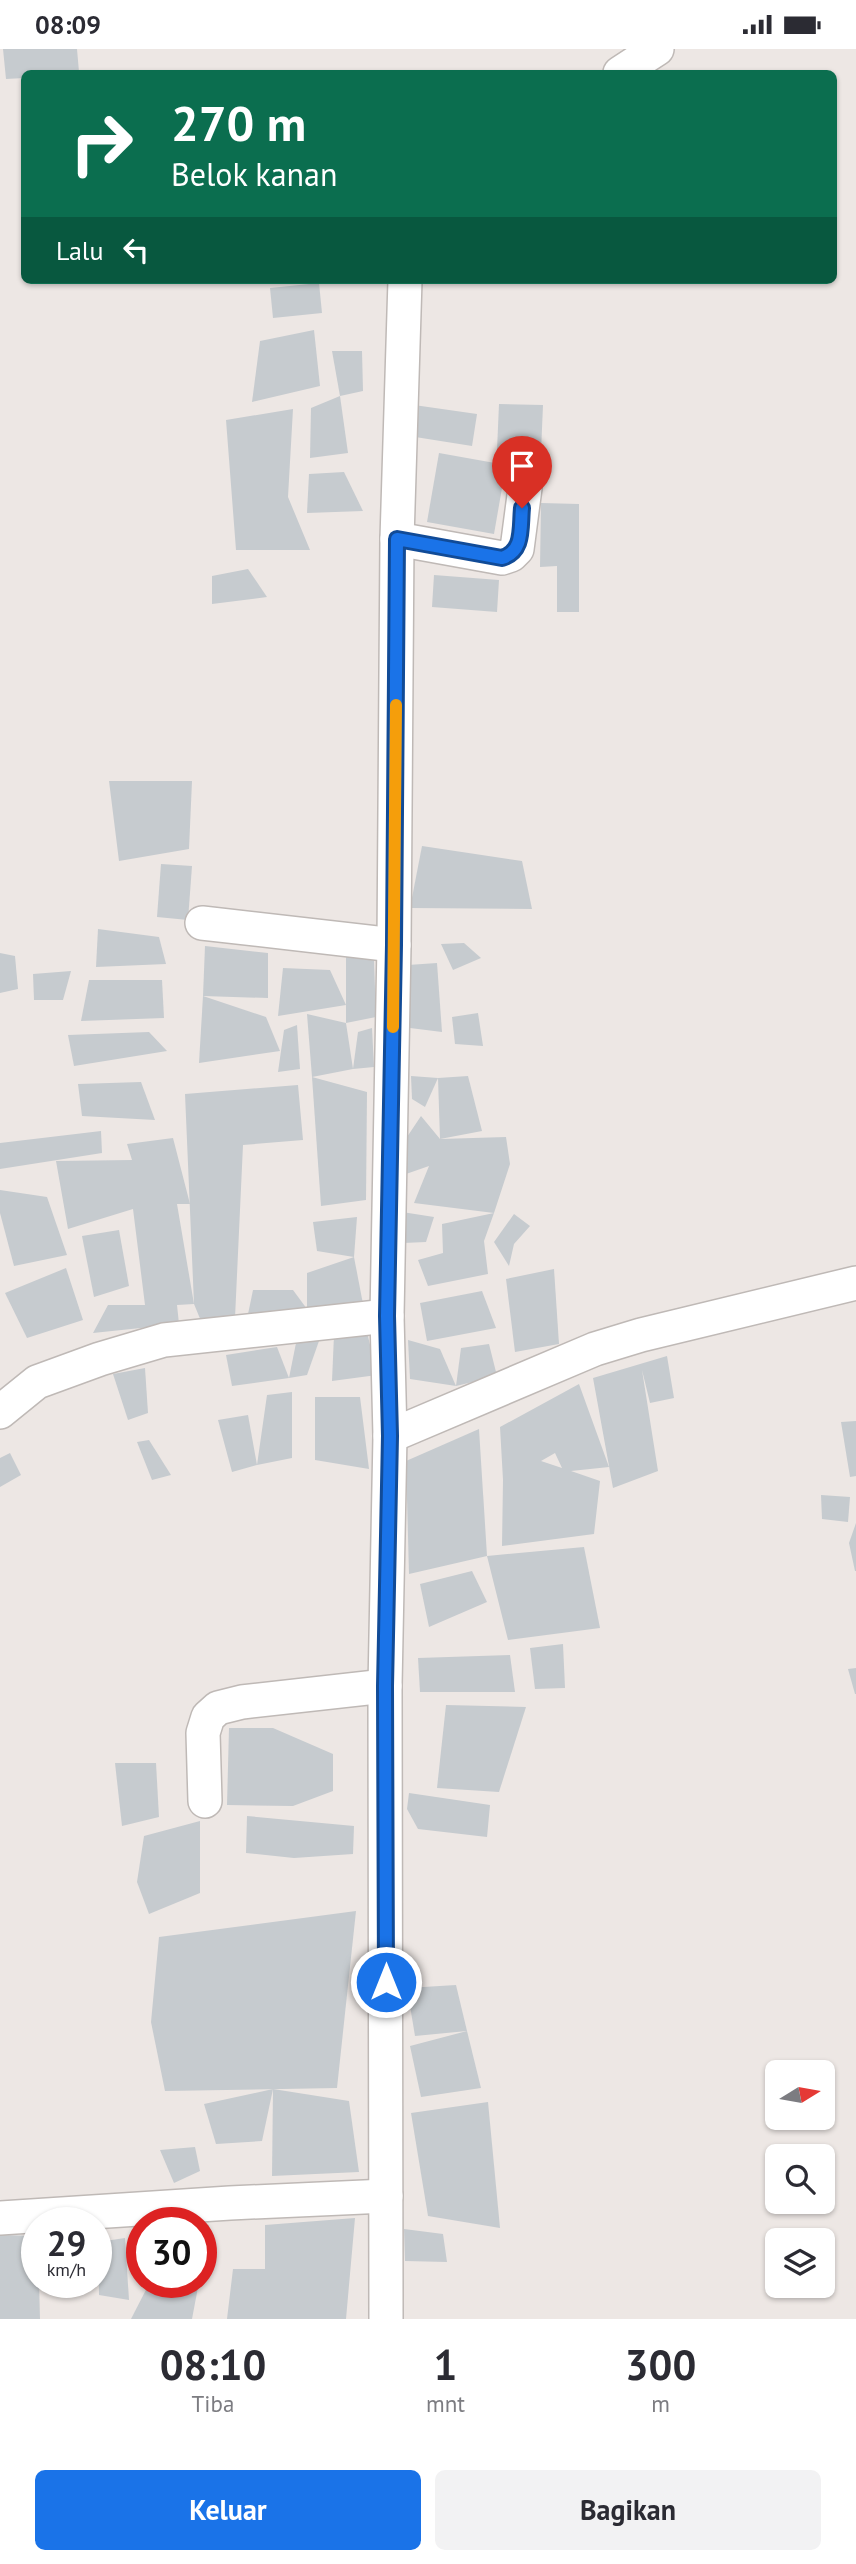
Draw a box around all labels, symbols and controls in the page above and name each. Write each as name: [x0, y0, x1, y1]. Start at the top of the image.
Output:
text: 08:09: [35, 8, 101, 41]
text: 270 m: [171, 91, 306, 155]
icon: right: [56, 98, 147, 189]
text: Belok kanan: [171, 153, 337, 195]
icon: left: [117, 231, 155, 269]
text: Lalu: [56, 234, 103, 267]
pin: [492, 436, 552, 508]
icon: arrive: [503, 447, 541, 485]
position arrow: [349, 1945, 423, 2019]
north arrow: [765, 2060, 835, 2130]
map controls: [765, 2060, 835, 2298]
button: search: [765, 2144, 835, 2214]
speed limit sign: 30: [126, 2207, 217, 2298]
text: 29: [47, 2220, 86, 2266]
button: layers: [765, 2228, 835, 2298]
text: km/h: [47, 2258, 86, 2281]
text: 08:10: [160, 2337, 266, 2392]
text: 1: [434, 2337, 457, 2392]
text: 300: [625, 2337, 696, 2392]
text: Tiba: [192, 2389, 234, 2418]
text: mnt: [426, 2389, 465, 2418]
text: m: [651, 2389, 670, 2418]
button: Keluar: [35, 2470, 421, 2550]
button: Bagikan: [435, 2470, 821, 2550]

